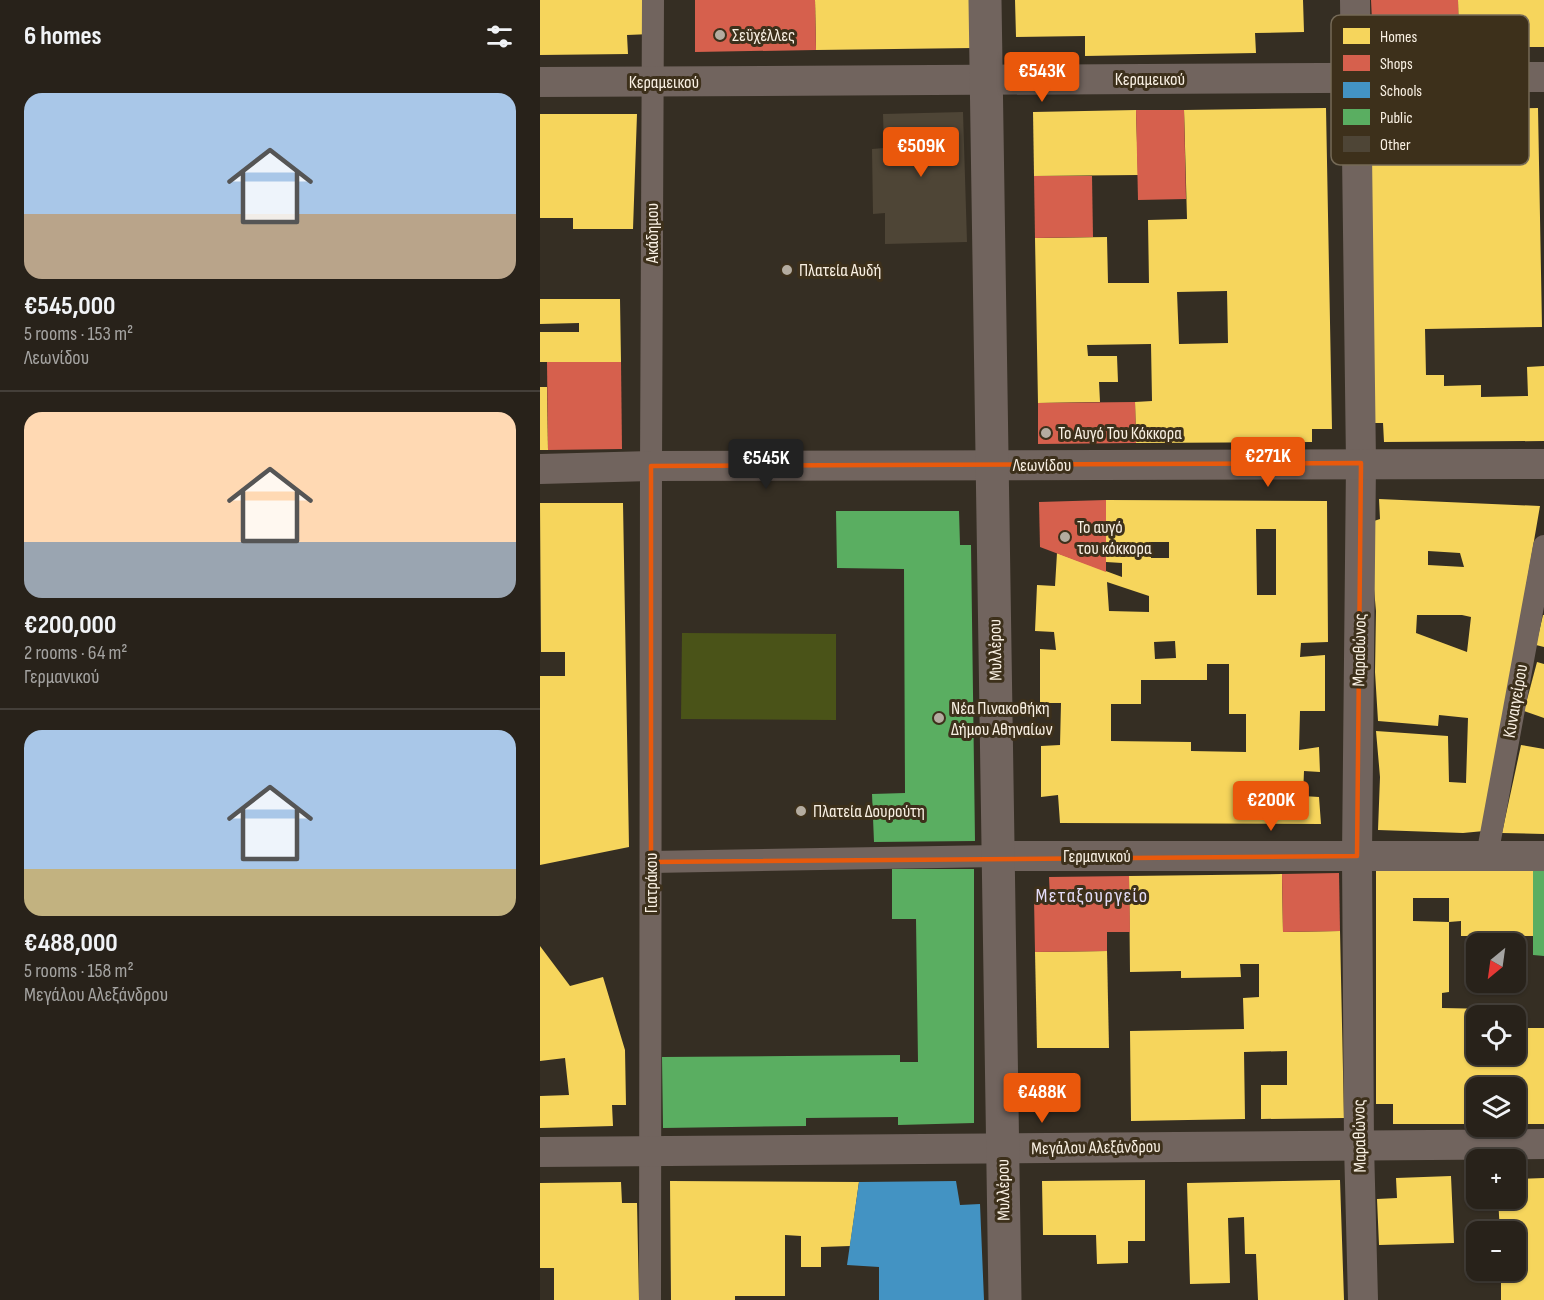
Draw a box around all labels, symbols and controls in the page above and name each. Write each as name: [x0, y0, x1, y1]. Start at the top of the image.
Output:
legend: [1331, 15, 1529, 165]
icon: filters: [483, 20, 516, 53]
text: 6 homes: [24, 21, 102, 52]
place label: Σεϋχέλλες: [732, 25, 795, 46]
marker: Σεϋχέλλες: [713, 28, 727, 42]
text: Homes: [1380, 28, 1417, 47]
pin: €543K: [1000, 52, 1084, 103]
text: Shops: [1380, 55, 1413, 74]
text: €543K: [1018, 59, 1066, 83]
street label: Κεραμεικού: [1115, 69, 1185, 90]
street label: Κεραμεικού: [629, 72, 699, 93]
text: Schools: [1380, 82, 1422, 101]
text: Public: [1380, 109, 1413, 128]
pin: €509K: [879, 127, 963, 178]
icon: home: [216, 132, 324, 240]
text: €509K: [897, 134, 945, 158]
text: Other: [1380, 136, 1411, 155]
street label: Ακάδημου: [642, 203, 663, 264]
place label: Πλατεία Αυδή: [799, 260, 881, 281]
marker: Πλατεία Αυδή: [780, 263, 794, 277]
text: €545,000: [24, 291, 115, 322]
text: 5 rooms · 153 m²: [24, 322, 133, 346]
text: Λεωνίδου: [24, 346, 89, 370]
place label: Το Αυγό Του Κόκκορα: [1058, 423, 1182, 444]
marker: Το Αυγό Του Κόκκορα: [1039, 426, 1053, 440]
pin: €271K: [1226, 437, 1310, 488]
pin: €545K: [724, 439, 808, 490]
text: €271K: [1245, 444, 1291, 468]
text: €545K: [742, 446, 790, 470]
icon: home: [216, 451, 324, 559]
street label: Λεωνίδου: [1012, 455, 1071, 476]
place label: Το αυγό του κόκκορα: [1077, 517, 1152, 559]
marker: Το αυγό του κόκκορα: [1058, 530, 1072, 544]
text: €200,000: [24, 610, 116, 641]
street label: Μαραθώνος: [1348, 613, 1371, 687]
street label: Μυλλέρου: [984, 619, 1007, 681]
text: 2 rooms · 64 m²: [24, 641, 128, 665]
street label: Κυναιγείρου: [1499, 663, 1532, 740]
text: Γερμανικού: [24, 665, 99, 689]
place label: Νέα Πινακοθήκη Δήμου Αθηναίων: [951, 698, 1053, 740]
marker: Νέα Πινακοθήκη Δήμου Αθηναίων: [932, 711, 946, 725]
icon: home: [216, 769, 324, 877]
pin: €200K: [1229, 781, 1313, 832]
text: €200K: [1247, 788, 1295, 812]
place label: Πλατεία Δουρούτη: [813, 801, 925, 822]
marker: Πλατεία Δουρούτη: [794, 804, 808, 818]
street label: Γερμανικού: [1063, 846, 1131, 867]
street label: Γιατράκου: [641, 853, 662, 913]
district label: Μεταξουργείο: [1035, 884, 1149, 908]
text: €488,000: [24, 928, 118, 959]
north arrow: [1466, 933, 1526, 993]
map controls: [1466, 933, 1526, 1281]
text: 5 rooms · 158 m²: [24, 959, 134, 983]
text: Μεγάλου Αλεξάνδρου: [24, 983, 168, 1007]
button: locate: [1466, 1005, 1526, 1065]
pin: €488K: [1000, 1073, 1084, 1124]
button: layers: [1466, 1077, 1526, 1137]
text: €488K: [1018, 1080, 1066, 1104]
street label: Μαραθώνος: [1348, 1099, 1371, 1173]
street label: Μεγάλου Αλεξάνδρου: [1031, 1136, 1161, 1159]
button: +: [1466, 1149, 1526, 1209]
street label: Μυλλέρου: [992, 1159, 1015, 1221]
button: −: [1466, 1221, 1526, 1281]

